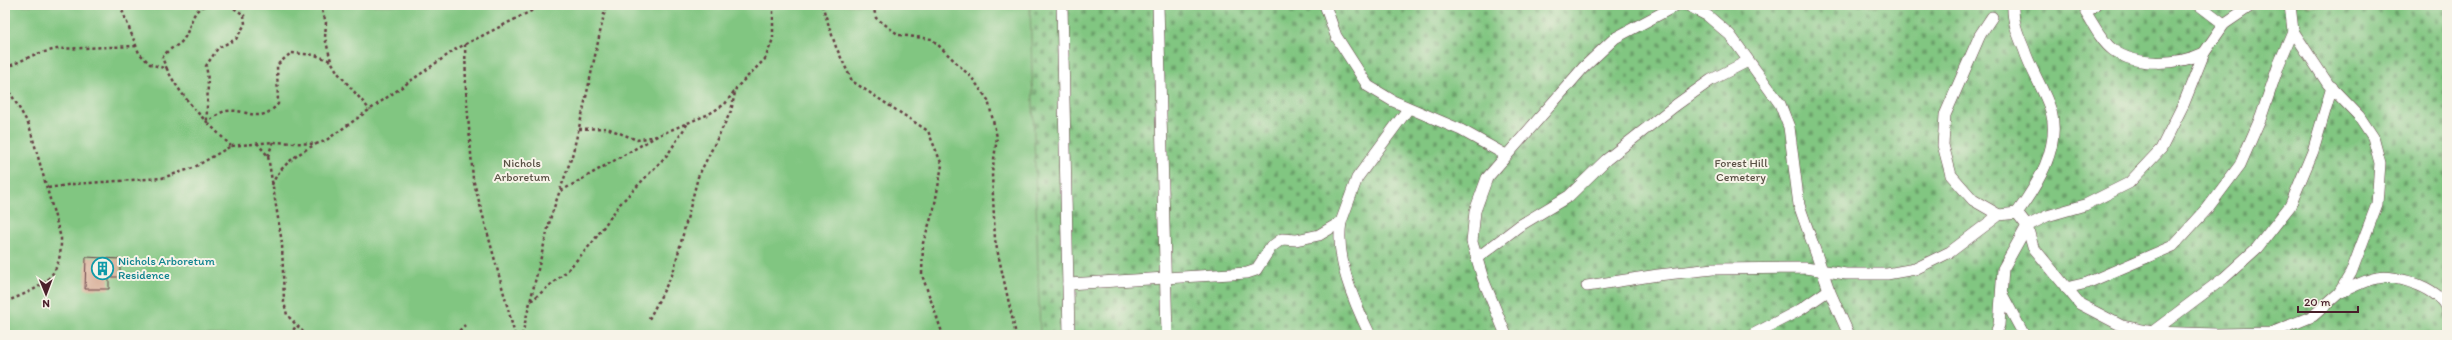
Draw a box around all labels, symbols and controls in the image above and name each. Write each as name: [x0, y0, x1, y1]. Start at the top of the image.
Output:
park label: Nichols Arboretum: [494, 156, 550, 184]
park label: Forest Hill Cemetery: [1714, 156, 1768, 184]
place label: Nichols Arboretum Residence: [118, 254, 215, 282]
building icon: Nichols Arboretum Residence: [90, 255, 116, 281]
north arrow: [26, 274, 66, 314]
scale bar: [2298, 288, 2358, 314]
text: 20 m: [2304, 295, 2331, 309]
text: N: [42, 297, 50, 310]

